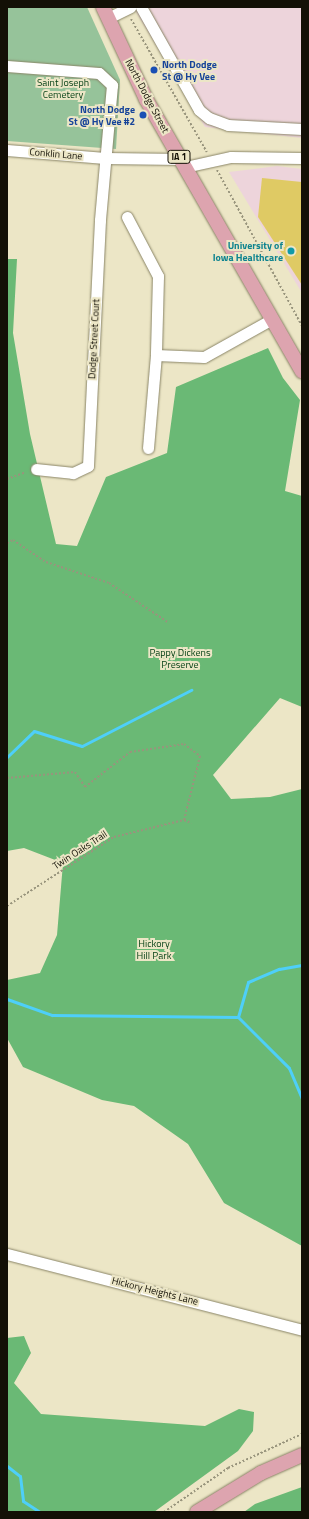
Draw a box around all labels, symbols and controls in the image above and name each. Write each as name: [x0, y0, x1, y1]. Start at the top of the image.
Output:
street label: North Dodge Street: [123, 57, 171, 135]
place label: North Dodge St @ Hy Vee: [162, 58, 217, 82]
marker: North Dodge St @ Hy Vee: [149, 65, 159, 75]
park label: Saint Joseph Cemetery: [37, 76, 89, 100]
place label: North Dodge St @ Hy Vee #2: [69, 103, 135, 126]
marker: North Dodge St @ Hy Vee #2: [138, 110, 148, 120]
street label: Conklin Lane: [29, 146, 83, 162]
road number: IA 1: [167, 150, 191, 164]
place label: University of Iowa Healthcare: [213, 239, 283, 262]
marker: University of Iowa Healthcare: [286, 246, 296, 256]
street label: Dodge Street Court: [86, 299, 102, 379]
park label: Pappy Dickens Preserve: [149, 646, 211, 670]
street label: Twin Oaks Trail: [50, 828, 110, 872]
park label: Hickory Hill Park: [137, 937, 171, 960]
street label: Hickory Heights Lane: [111, 1274, 199, 1308]

